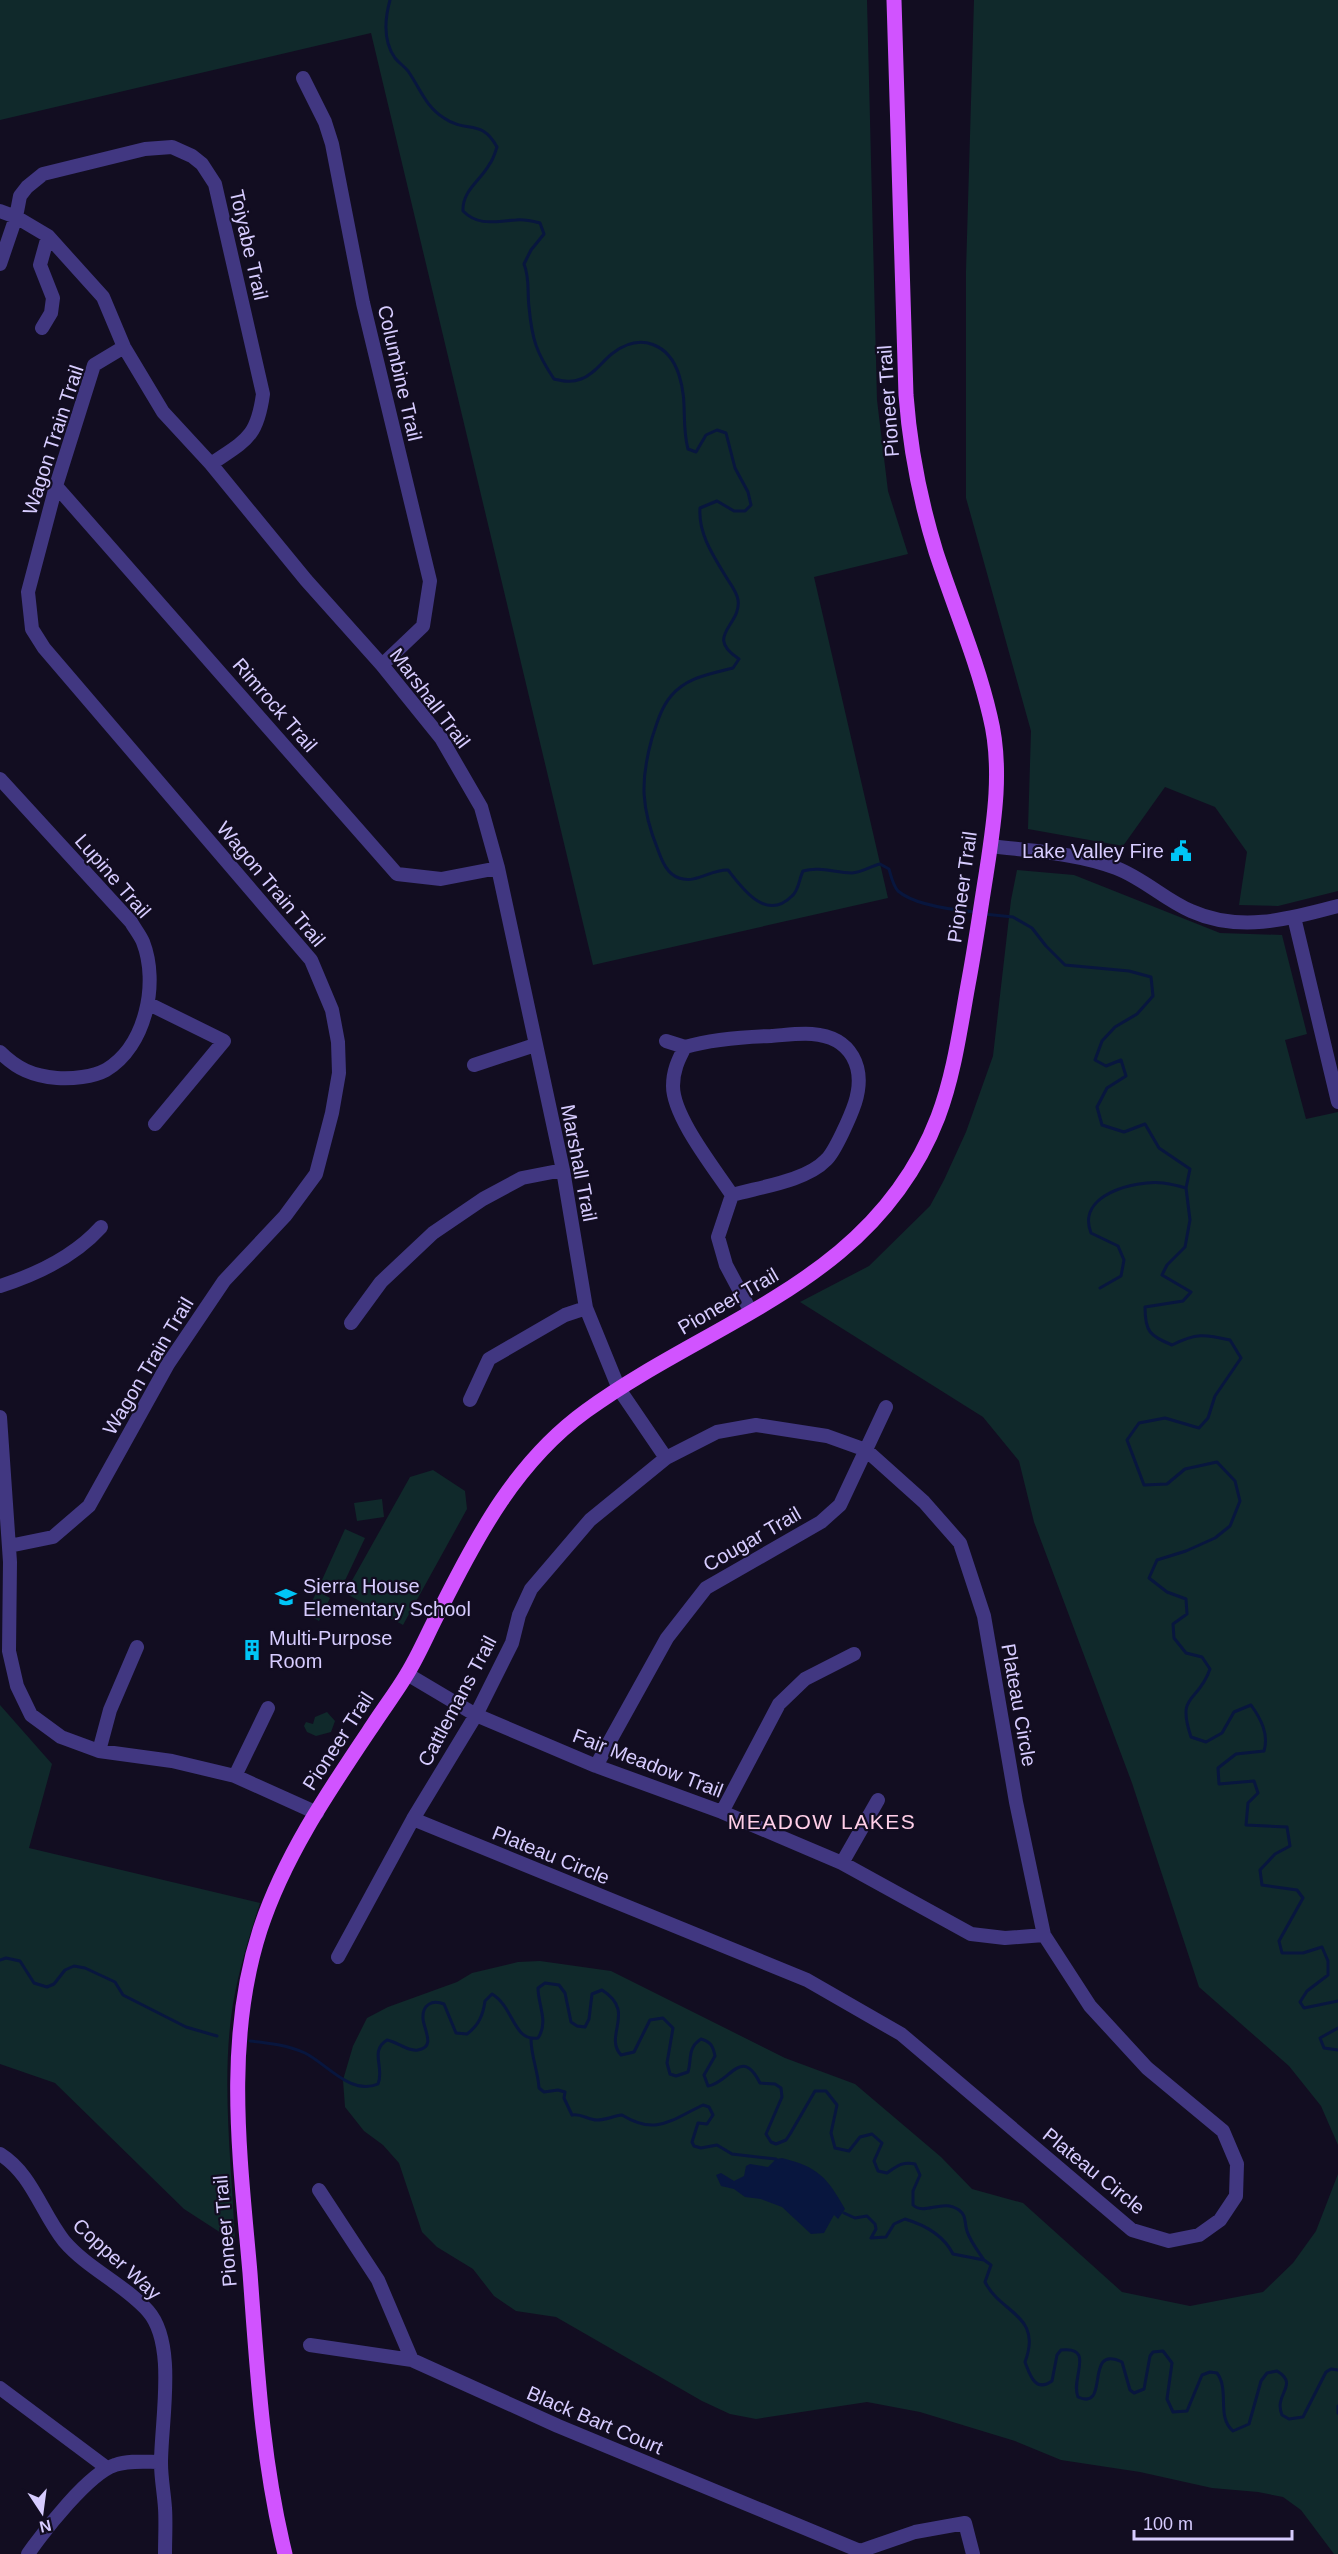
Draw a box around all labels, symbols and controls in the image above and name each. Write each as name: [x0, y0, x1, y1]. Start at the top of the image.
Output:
street label: Toiyabe Trail: [226, 188, 272, 302]
street label: Columbine Trail: [374, 303, 426, 443]
street label: Pioneer Trail: [873, 344, 903, 458]
street label: Wagon Train Trail: [18, 362, 88, 518]
street label: Marshall Trail: [385, 644, 475, 752]
street label: Rimrock Trail: [228, 654, 322, 756]
street label: Wagon Train Trail: [212, 817, 330, 951]
street label: Lupine Trail: [71, 830, 155, 922]
street label: Pioneer Trail: [943, 830, 981, 944]
public building icon: Lake Valley Fire: [1169, 839, 1193, 863]
place label: Lake Valley Fire: [1022, 840, 1164, 862]
street label: Marshall Trail: [557, 1103, 601, 1223]
street label: Pioneer Trail: [674, 1263, 782, 1339]
street label: Wagon Train Trail: [98, 1293, 198, 1439]
street label: Cougar Trail: [699, 1502, 805, 1576]
place label: Sierra House Elementary School: [303, 1575, 471, 1620]
school or university icon: Sierra House Elementary School: [274, 1585, 298, 1609]
place label: Multi-Purpose Room: [269, 1627, 392, 1672]
street label: Cattlemans Trail: [413, 1632, 501, 1770]
building icon: Multi-Purpose Room: [240, 1638, 264, 1662]
street label: Plateau Circle: [997, 1642, 1041, 1768]
street label: Pioneer Trail: [298, 1688, 378, 1794]
street label: Fair Meadow Trail: [570, 1724, 726, 1802]
district label: MEADOW LAKES: [728, 1810, 916, 1833]
street label: Plateau Circle: [489, 1821, 613, 1889]
street label: Plateau Circle: [1039, 2123, 1149, 2219]
street label: Pioneer Trail: [209, 2174, 241, 2288]
street label: Copper Way: [69, 2214, 165, 2304]
street label: Black Bart Court: [524, 2381, 667, 2459]
north arrow: [12, 2482, 72, 2542]
scale bar: [1134, 2503, 1292, 2541]
text: 100 m: [1143, 2514, 1193, 2534]
text: N: [38, 2517, 53, 2536]

